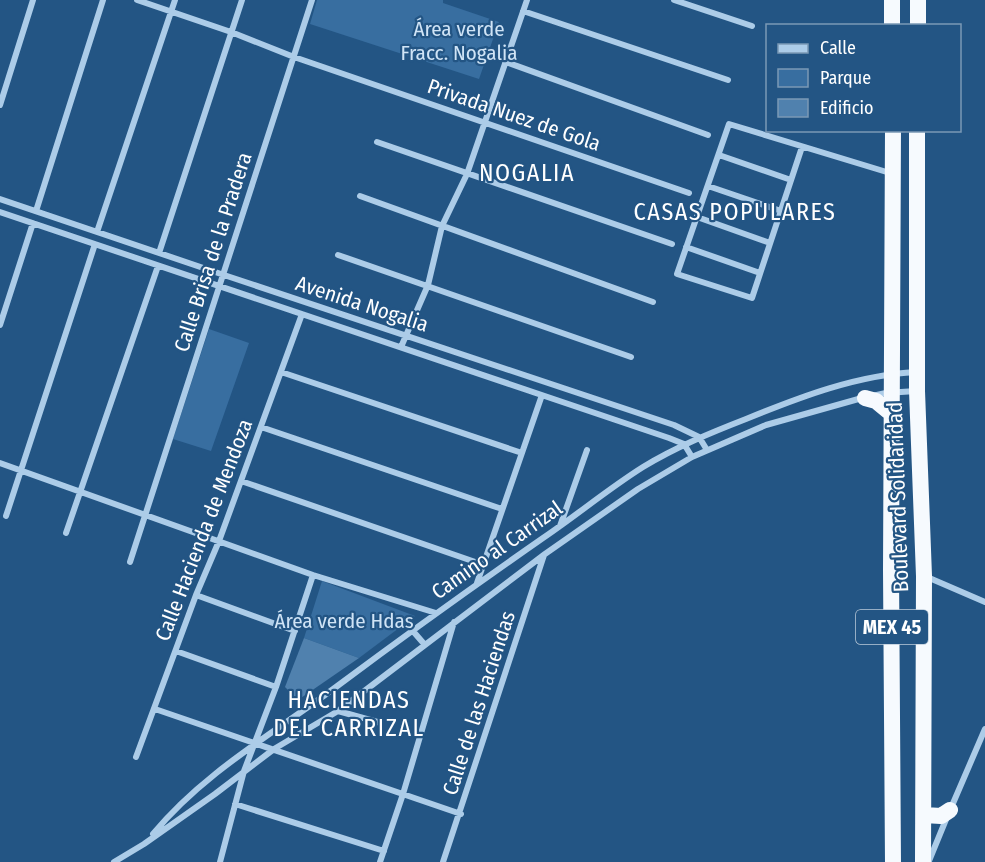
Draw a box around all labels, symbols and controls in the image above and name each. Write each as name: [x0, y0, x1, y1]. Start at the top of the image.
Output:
park label: Área verde Fracc. Nogalia: [400, 16, 518, 66]
legend: [766, 24, 961, 132]
text: Calle: [820, 37, 856, 59]
text: Parque: [820, 67, 871, 89]
street label: Privada Nuez de Gola: [424, 73, 604, 157]
text: Edificio: [820, 97, 873, 119]
street label: Calle Brisa de la Pradera: [168, 149, 258, 355]
district label: NOGALIA: [479, 159, 575, 187]
district label: CASAS POPULARES: [634, 198, 836, 226]
street label: Avenida Nogalia: [292, 270, 432, 338]
street label: Boulevard Solidaridad: [882, 401, 914, 593]
street label: Calle Hacienda de Mendoza: [150, 415, 258, 645]
street label: Camino al Carrizal: [426, 495, 568, 605]
park label: Área verde Hdas: [274, 608, 414, 634]
street label: Calle de las Haciendas: [437, 608, 521, 798]
road number: MEX 45: [856, 610, 928, 644]
district label: HACIENDAS DEL CARRIZAL: [273, 686, 425, 742]

